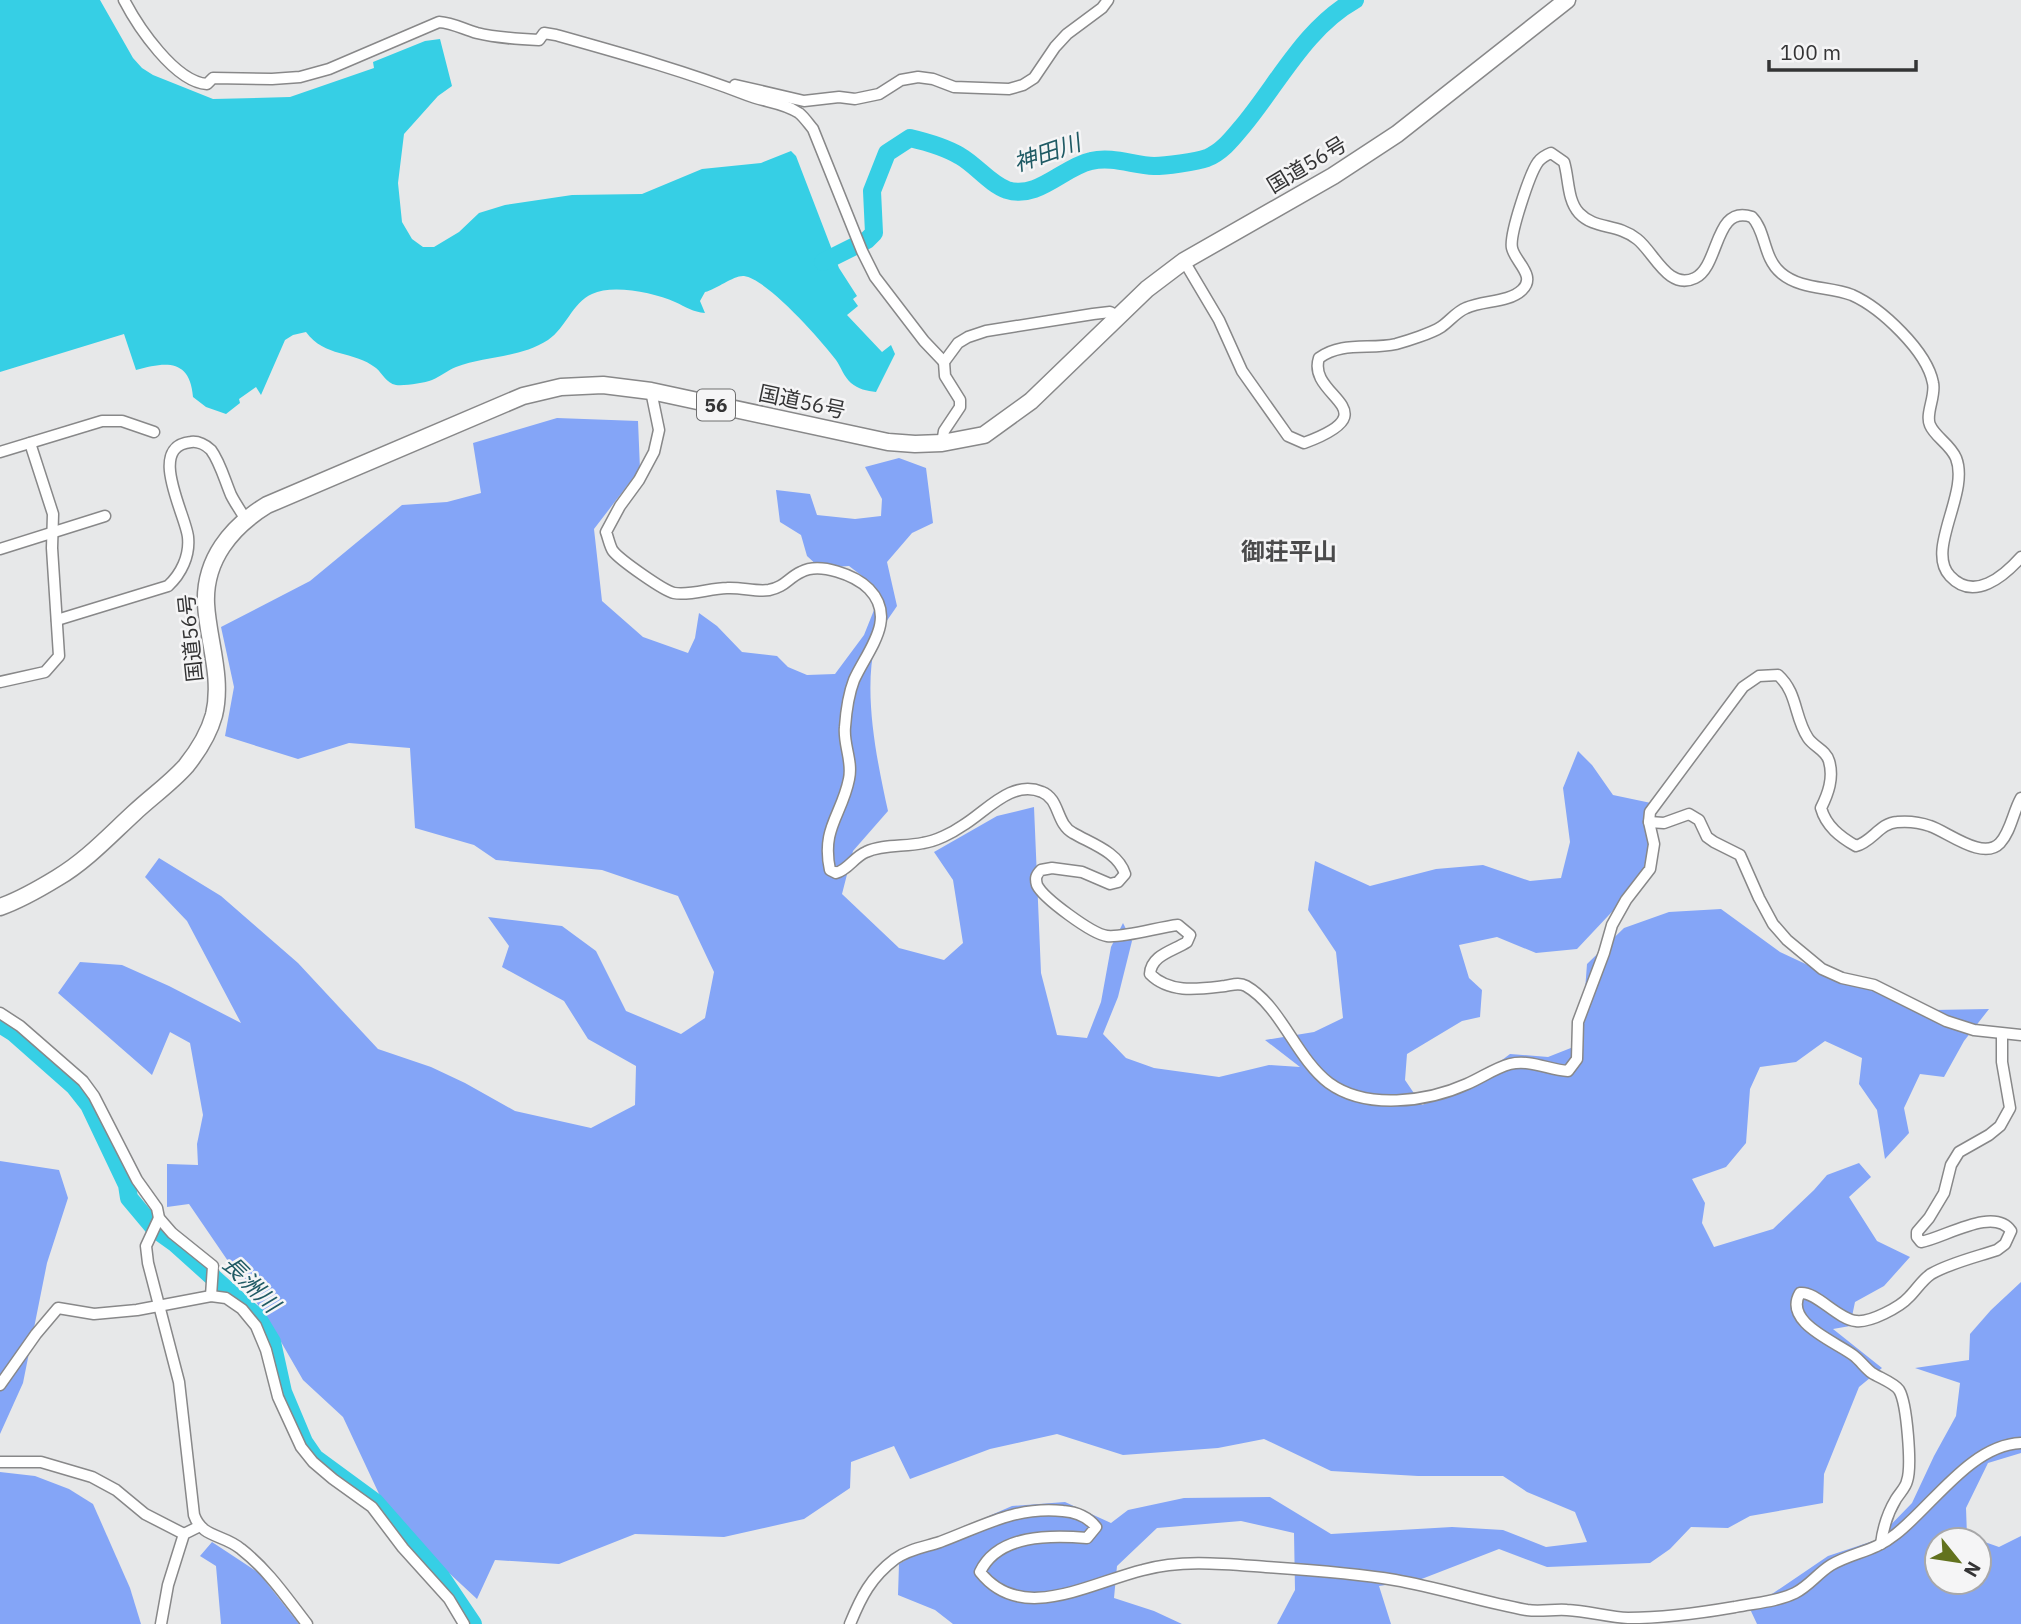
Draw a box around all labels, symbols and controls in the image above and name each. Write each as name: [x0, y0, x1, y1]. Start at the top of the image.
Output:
scale bar: [1769, 28, 1916, 72]
text: 100 m: [1780, 38, 1841, 66]
water label: 神田川: [1009, 126, 1087, 177]
street label: 国道56号: [1261, 129, 1351, 199]
street label: 国道56号: [756, 378, 848, 424]
road number: 56: [697, 390, 735, 420]
district label: 御荘平山: [1241, 535, 1337, 567]
street label: 国道56号: [171, 593, 209, 683]
water label: 長洲川: [217, 1248, 289, 1320]
north arrow: [1923, 1526, 1993, 1596]
text: N: [1959, 1558, 1987, 1581]

